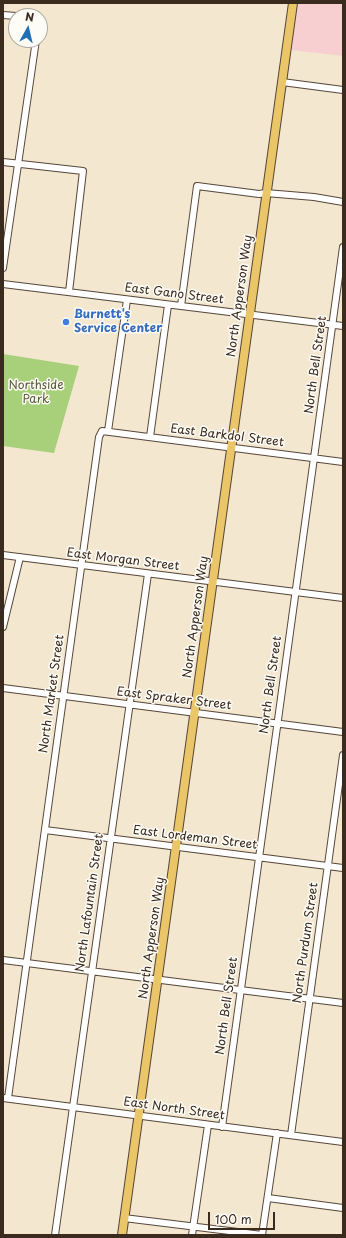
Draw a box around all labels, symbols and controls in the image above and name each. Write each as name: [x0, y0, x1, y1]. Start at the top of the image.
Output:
north arrow: [8, 8, 48, 48]
text: N: [24, 8, 35, 26]
street label: North Apperson Way: [224, 234, 256, 358]
street label: East Gano Street: [124, 281, 224, 307]
place label: Burnett's Service Center: [74, 308, 162, 336]
street label: North Bell Street: [302, 315, 330, 415]
marker: Burnett's Service Center: [61, 317, 71, 327]
park label: Northside Park: [8, 379, 64, 407]
street label: East Barkdol Street: [169, 422, 285, 450]
street label: East Morgan Street: [66, 546, 180, 574]
street label: North Apperson Way: [180, 555, 212, 679]
street label: North Market Street: [37, 634, 67, 754]
street label: North Bell Street: [257, 635, 285, 735]
street label: East Spraker Street: [116, 685, 232, 713]
street label: East Lordeman Street: [132, 823, 258, 853]
street label: North Lafountain Street: [73, 833, 107, 973]
street label: North Apperson Way: [136, 876, 168, 1000]
street label: North Purdum Street: [290, 882, 322, 1004]
street label: North Bell Street: [213, 956, 241, 1056]
street label: East North Street: [122, 1095, 226, 1123]
scale bar: [210, 1204, 277, 1230]
text: 100 m: [215, 1210, 252, 1228]

